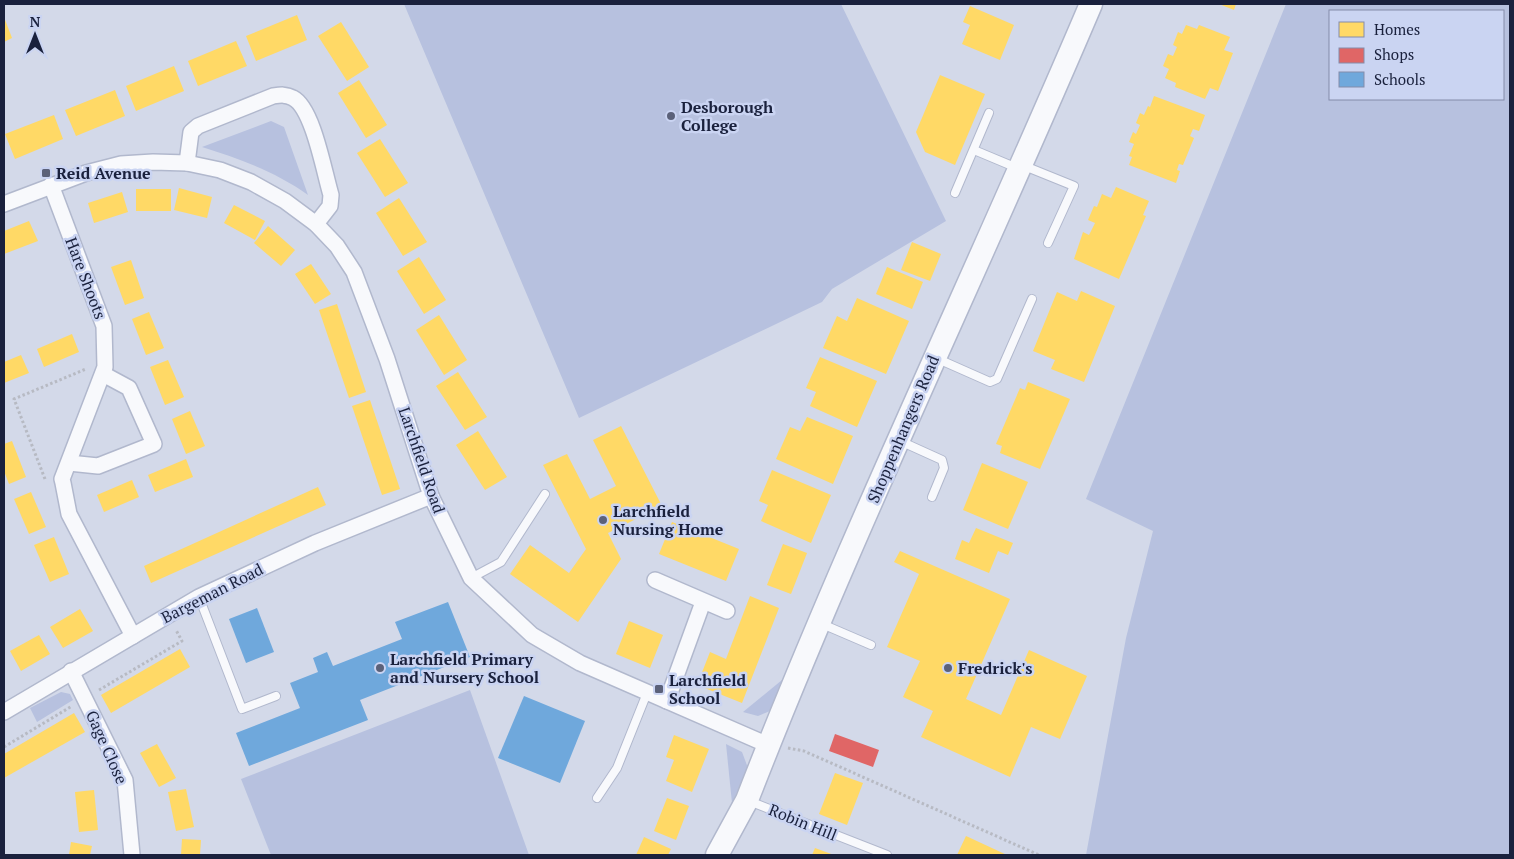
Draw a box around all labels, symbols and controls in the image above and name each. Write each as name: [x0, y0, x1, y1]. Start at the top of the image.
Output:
north arrow: [10, 10, 60, 60]
legend: [1329, 10, 1504, 100]
text: N: [30, 12, 41, 31]
text: Homes: [1374, 19, 1420, 39]
text: Shops: [1374, 44, 1414, 64]
text: Schools: [1374, 69, 1425, 89]
place label: Desborough College: [681, 96, 774, 136]
marker: Desborough College: [665, 110, 677, 122]
place label: Reid Avenue: [56, 162, 151, 184]
marker: Reid Avenue: [40, 167, 52, 179]
street label: Hare Shoots: [60, 234, 112, 322]
street label: Shoppenhangers Road: [862, 352, 944, 506]
street label: Larchfield Road: [394, 404, 450, 516]
place label: Larchfield Nursing Home: [613, 500, 724, 540]
marker: Larchfield Nursing Home: [597, 514, 609, 526]
street label: Bargeman Road: [157, 558, 267, 628]
place label: Larchfield Primary and Nursery School: [390, 648, 539, 688]
place label: Fredrick's: [958, 657, 1032, 679]
marker: Larchfield Primary and Nursery School: [374, 662, 386, 674]
marker: Fredrick's: [942, 662, 954, 674]
place label: Larchfield School: [669, 669, 747, 709]
marker: Larchfield School: [653, 683, 665, 695]
street label: Gage Close: [81, 707, 133, 787]
street label: Robin Hill: [766, 798, 841, 846]

